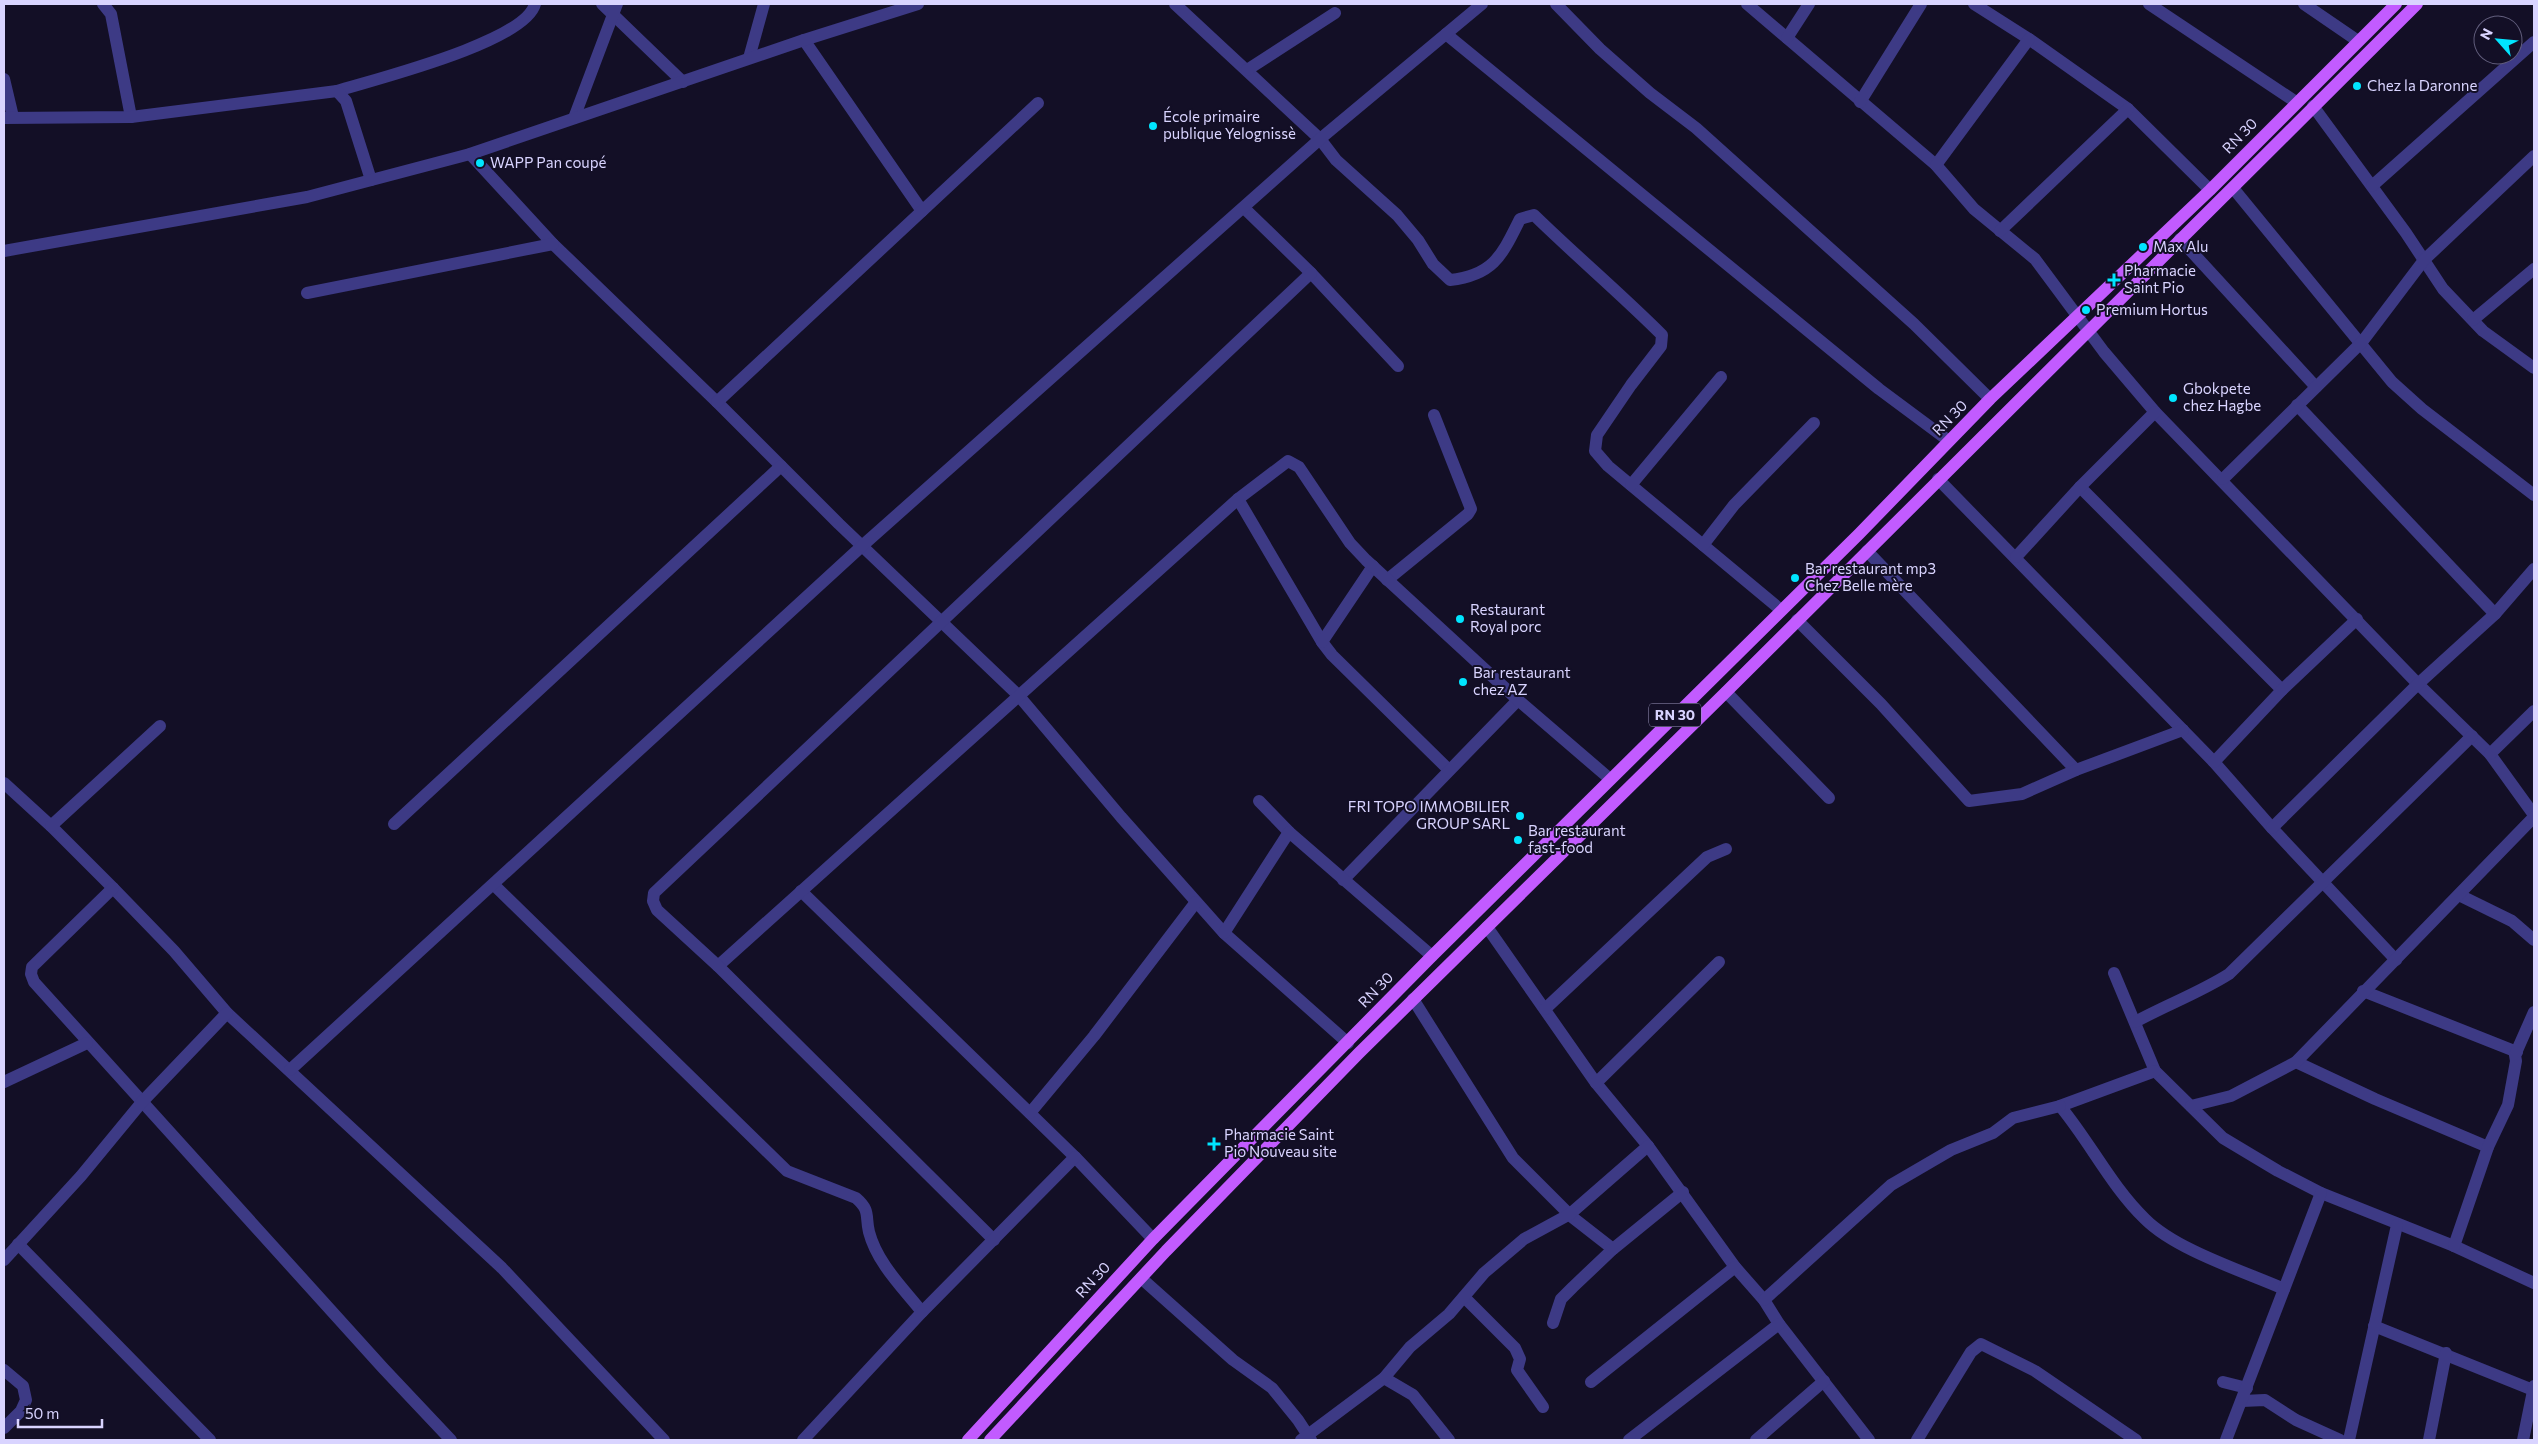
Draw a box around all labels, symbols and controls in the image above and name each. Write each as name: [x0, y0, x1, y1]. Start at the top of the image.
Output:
north arrow: [2473, 15, 2523, 65]
text: N: [2476, 25, 2496, 42]
place label: Chez la Daronne: [2367, 76, 2477, 94]
marker: Chez la Daronne: [2351, 80, 2363, 92]
place label: École primaire publique Yelognissè: [1163, 106, 1296, 142]
street label: RN 30: [2218, 114, 2261, 157]
marker: École primaire publique Yelognissè: [1147, 120, 1159, 132]
place label: WAPP Pan coupé: [490, 153, 607, 171]
marker: WAPP Pan coupé: [474, 157, 486, 169]
place label: Max Alu: [2153, 237, 2208, 255]
marker: Max Alu: [2137, 241, 2149, 253]
place label: Pharmacie Saint Pio: [2124, 261, 2196, 296]
marker: Pharmacie Saint Pio: [2108, 274, 2120, 286]
place label: Premium Hortus: [2096, 300, 2208, 318]
marker: Premium Hortus: [2080, 304, 2092, 316]
place label: Gbokpete chez Hagbe: [2183, 379, 2261, 414]
marker: Gbokpete chez Hagbe: [2167, 392, 2179, 404]
street label: RN 30: [1928, 396, 1971, 439]
place label: Bar restaurant mp3 Chez Belle mère: [1805, 559, 1936, 594]
marker: Bar restaurant mp3 Chez Belle mère: [1789, 572, 1801, 584]
place label: Restaurant Royal porc: [1470, 600, 1545, 635]
marker: Restaurant Royal porc: [1454, 613, 1466, 625]
place label: Bar restaurant chez AZ: [1473, 663, 1571, 698]
marker: Bar restaurant chez AZ: [1457, 676, 1469, 688]
road number: RN 30: [1649, 704, 1701, 726]
place label: FRI TOPO IMMOBILIER GROUP SARL: [1348, 797, 1510, 832]
marker: FRI TOPO IMMOBILIER GROUP SARL: [1514, 810, 1526, 822]
place label: Bar restaurant fast-food: [1528, 821, 1626, 856]
marker: Bar restaurant fast-food: [1512, 834, 1524, 846]
street label: RN 30: [1354, 968, 1397, 1011]
place label: Pharmacie Saint Pio Nouveau site: [1224, 1125, 1337, 1160]
marker: Pharmacie Saint Pio Nouveau site: [1208, 1138, 1220, 1150]
street label: RN 30: [1071, 1258, 1113, 1301]
scale bar: [18, 1396, 101, 1428]
text: 50 m: [25, 1404, 59, 1422]

